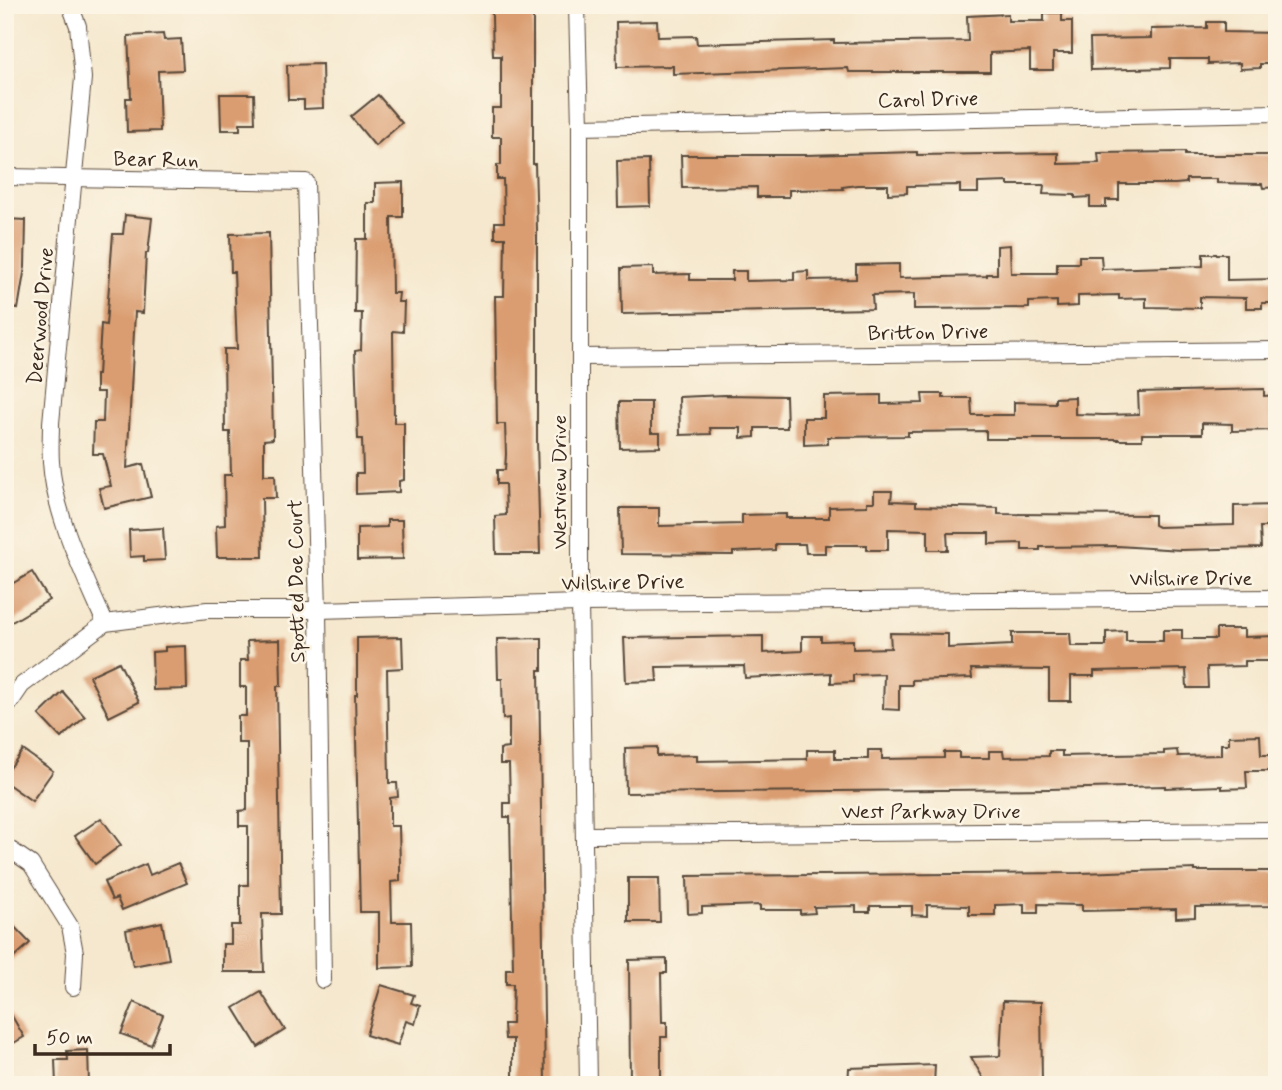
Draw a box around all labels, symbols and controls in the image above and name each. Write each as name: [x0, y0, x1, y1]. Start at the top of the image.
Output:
street label: Carol Drive: [877, 85, 979, 115]
street label: Bear Run: [113, 145, 199, 175]
street label: Deerwood Drive: [21, 246, 61, 386]
street label: Britton Drive: [867, 318, 989, 348]
street label: Westview Drive: [546, 415, 574, 549]
street label: Spotted Doe Court: [282, 499, 312, 663]
street label: Wilshire Drive: [1129, 565, 1253, 593]
street label: Wilshire Drive: [561, 568, 685, 598]
street label: West Parkway Drive: [841, 798, 1021, 826]
scale bar: [35, 1013, 170, 1057]
text: 50 m: [46, 1024, 93, 1052]

